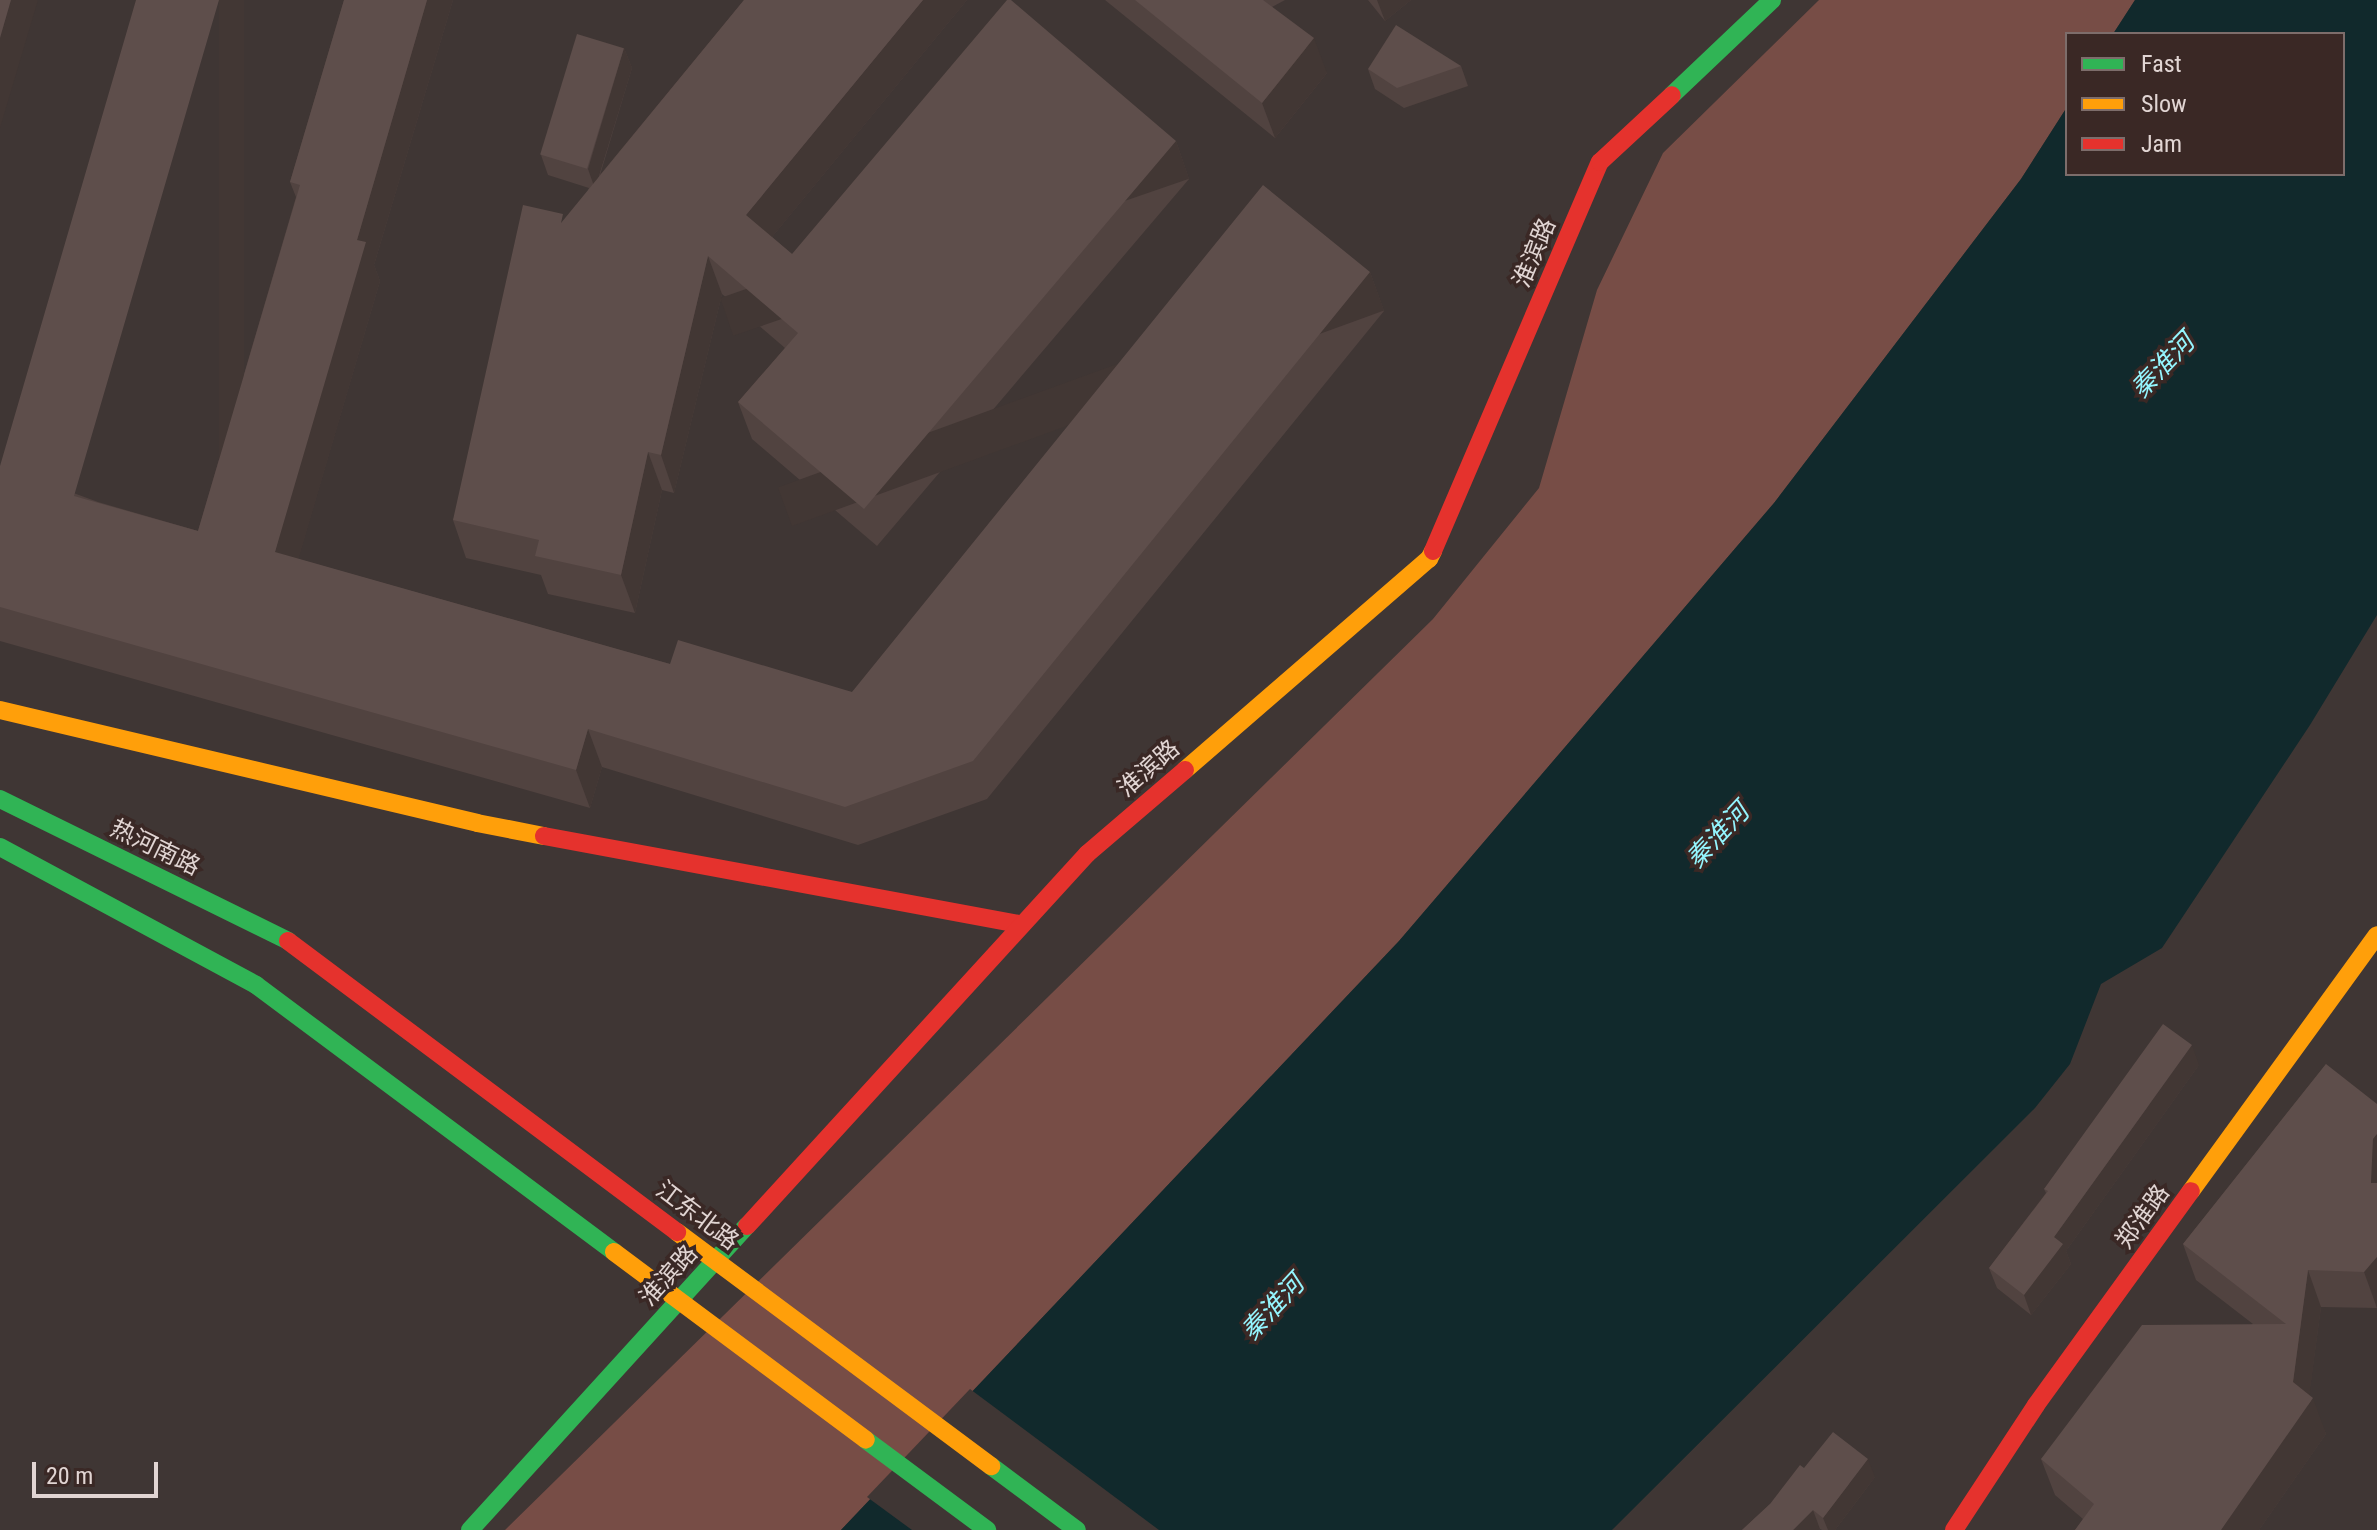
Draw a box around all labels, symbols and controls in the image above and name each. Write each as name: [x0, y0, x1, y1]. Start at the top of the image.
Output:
legend: [2065, 32, 2345, 176]
text: Fast: [2141, 50, 2182, 78]
text: Slow: [2141, 90, 2187, 118]
text: Jam: [2141, 130, 2182, 158]
street label: 淮滨路: [1508, 214, 1562, 292]
water label: 秦淮河: [2125, 327, 2201, 405]
street label: 淮滨路: [1112, 735, 1186, 803]
water label: 秦淮河: [1680, 797, 1756, 875]
street label: 热河南路: [106, 814, 204, 882]
street label: 江东北路: [650, 1176, 744, 1256]
street label: 郑淮路: [2110, 1179, 2176, 1255]
street label: 淮滨路: [634, 1240, 704, 1312]
water label: 秦淮河: [1235, 1269, 1311, 1347]
scale bar: [36, 1446, 162, 1496]
text: 20 m: [46, 1462, 93, 1490]

